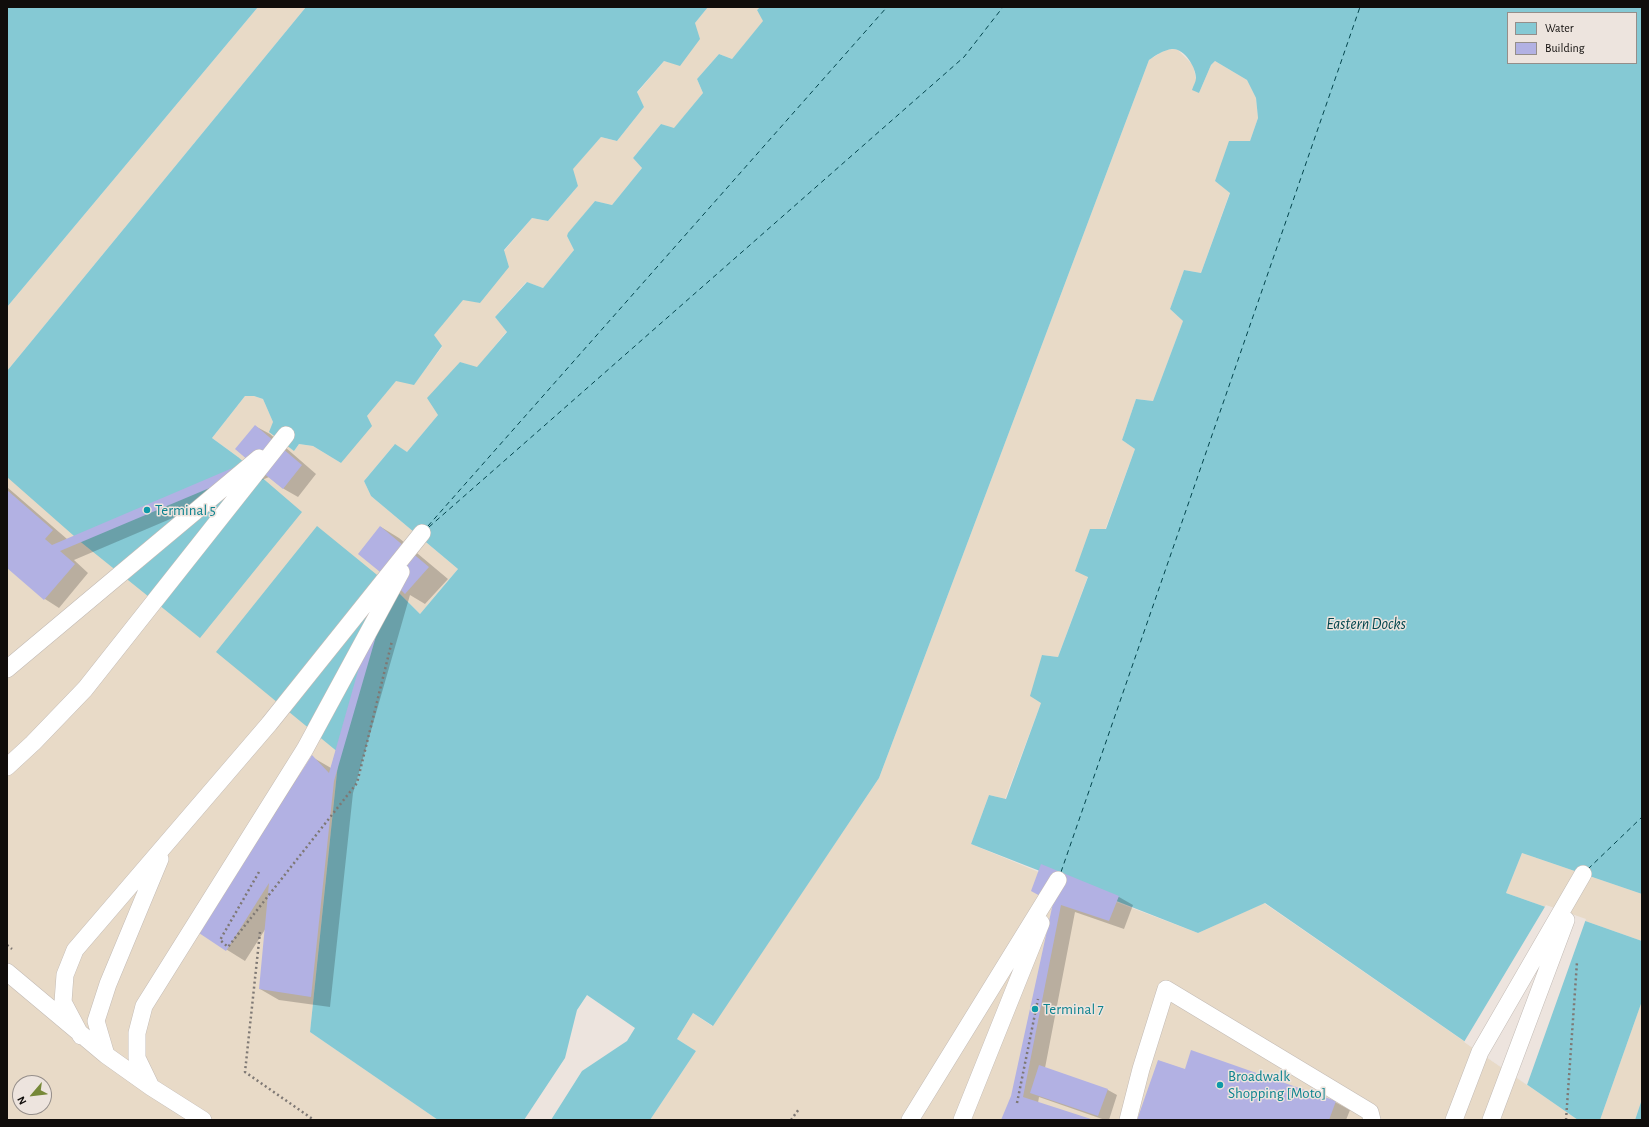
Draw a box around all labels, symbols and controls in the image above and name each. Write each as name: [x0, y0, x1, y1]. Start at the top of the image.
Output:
legend: [1507, 12, 1637, 64]
text: Water: [1545, 22, 1574, 34]
text: Building: [1545, 42, 1585, 54]
place label: Terminal 5: [155, 501, 216, 519]
marker: Terminal 5: [142, 505, 152, 515]
water label: Eastern Docks: [1326, 614, 1406, 634]
place label: Terminal 7: [1043, 1000, 1104, 1018]
marker: Terminal 7: [1030, 1004, 1040, 1014]
place label: Broadwalk Shopping [Moto]: [1228, 1067, 1326, 1102]
north arrow: [12, 1075, 52, 1115]
marker: Broadwalk Shopping [Moto]: [1215, 1080, 1225, 1090]
text: N: [15, 1094, 28, 1106]

